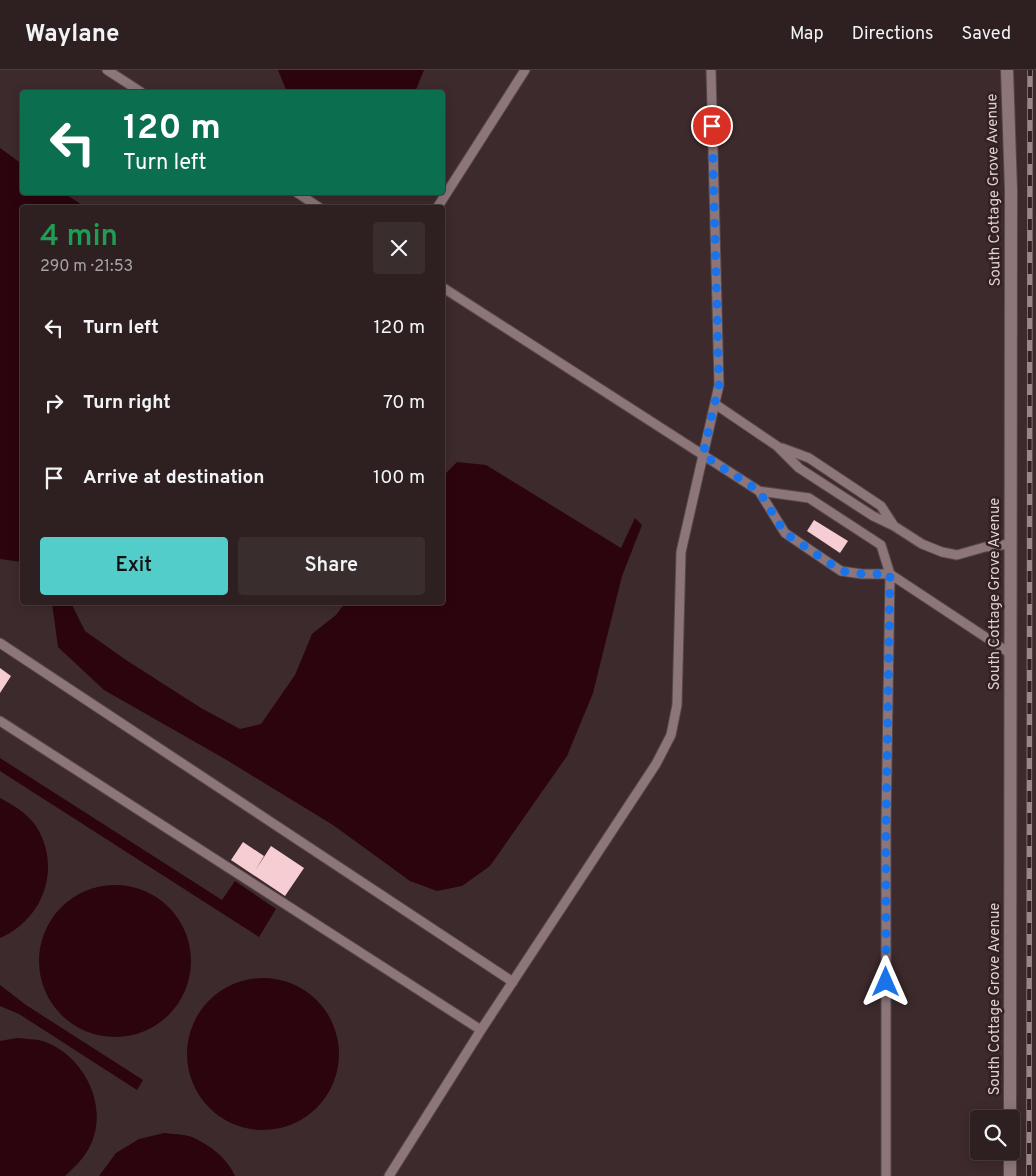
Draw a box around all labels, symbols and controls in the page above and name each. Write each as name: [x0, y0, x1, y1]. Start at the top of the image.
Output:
text: Waylane: [25, 20, 119, 50]
text: Map: [790, 23, 824, 46]
text: Directions: [852, 23, 934, 46]
text: Saved: [962, 23, 1011, 46]
street label: South Cottage Grove Avenue: [983, 93, 1006, 286]
pin: [691, 105, 733, 147]
text: 120 m: [123, 107, 221, 151]
icon: left: [40, 110, 105, 175]
icon: arrive: [698, 112, 726, 140]
text: Turn left: [123, 150, 206, 177]
text: 4 min: [40, 219, 118, 256]
button: close: [373, 222, 425, 274]
text: 290 m · 21:53: [40, 257, 133, 277]
icon: left: [40, 314, 68, 342]
text: Turn left: [83, 316, 159, 340]
text: 120 m: [374, 316, 425, 340]
icon: right: [40, 389, 68, 417]
text: Turn right: [83, 391, 171, 415]
text: 70 m: [383, 391, 425, 415]
icon: arrive: [40, 464, 68, 492]
text: Arrive at destination: [83, 466, 264, 490]
text: 100 m: [373, 466, 425, 490]
street label: South Cottage Grove Avenue: [986, 498, 1005, 690]
button: Exit: [40, 537, 228, 595]
button: Share: [238, 537, 425, 595]
street label: South Cottage Grove Avenue: [986, 903, 1005, 1095]
position arrow: [859, 955, 911, 1007]
map controls: [970, 1110, 1020, 1160]
button: search: [970, 1110, 1020, 1160]

